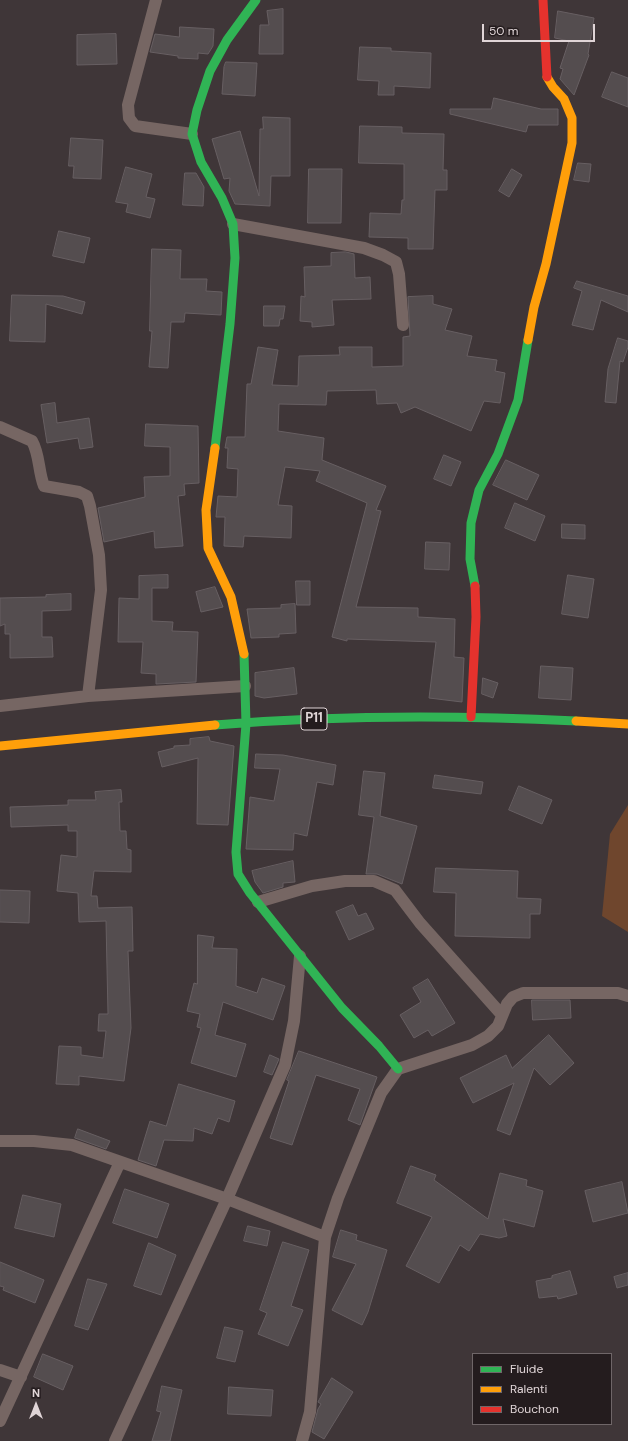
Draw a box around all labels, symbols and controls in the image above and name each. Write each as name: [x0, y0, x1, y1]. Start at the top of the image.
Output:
scale bar: [484, 16, 597, 42]
text: 50 m: [489, 23, 518, 39]
road number: P11: [301, 708, 327, 730]
legend: [472, 1353, 612, 1425]
text: Fluide: [510, 1361, 543, 1377]
text: Ralenti: [510, 1381, 547, 1397]
north arrow: [16, 1385, 56, 1425]
text: N: [32, 1386, 40, 1400]
text: Bouchon: [510, 1401, 559, 1417]

